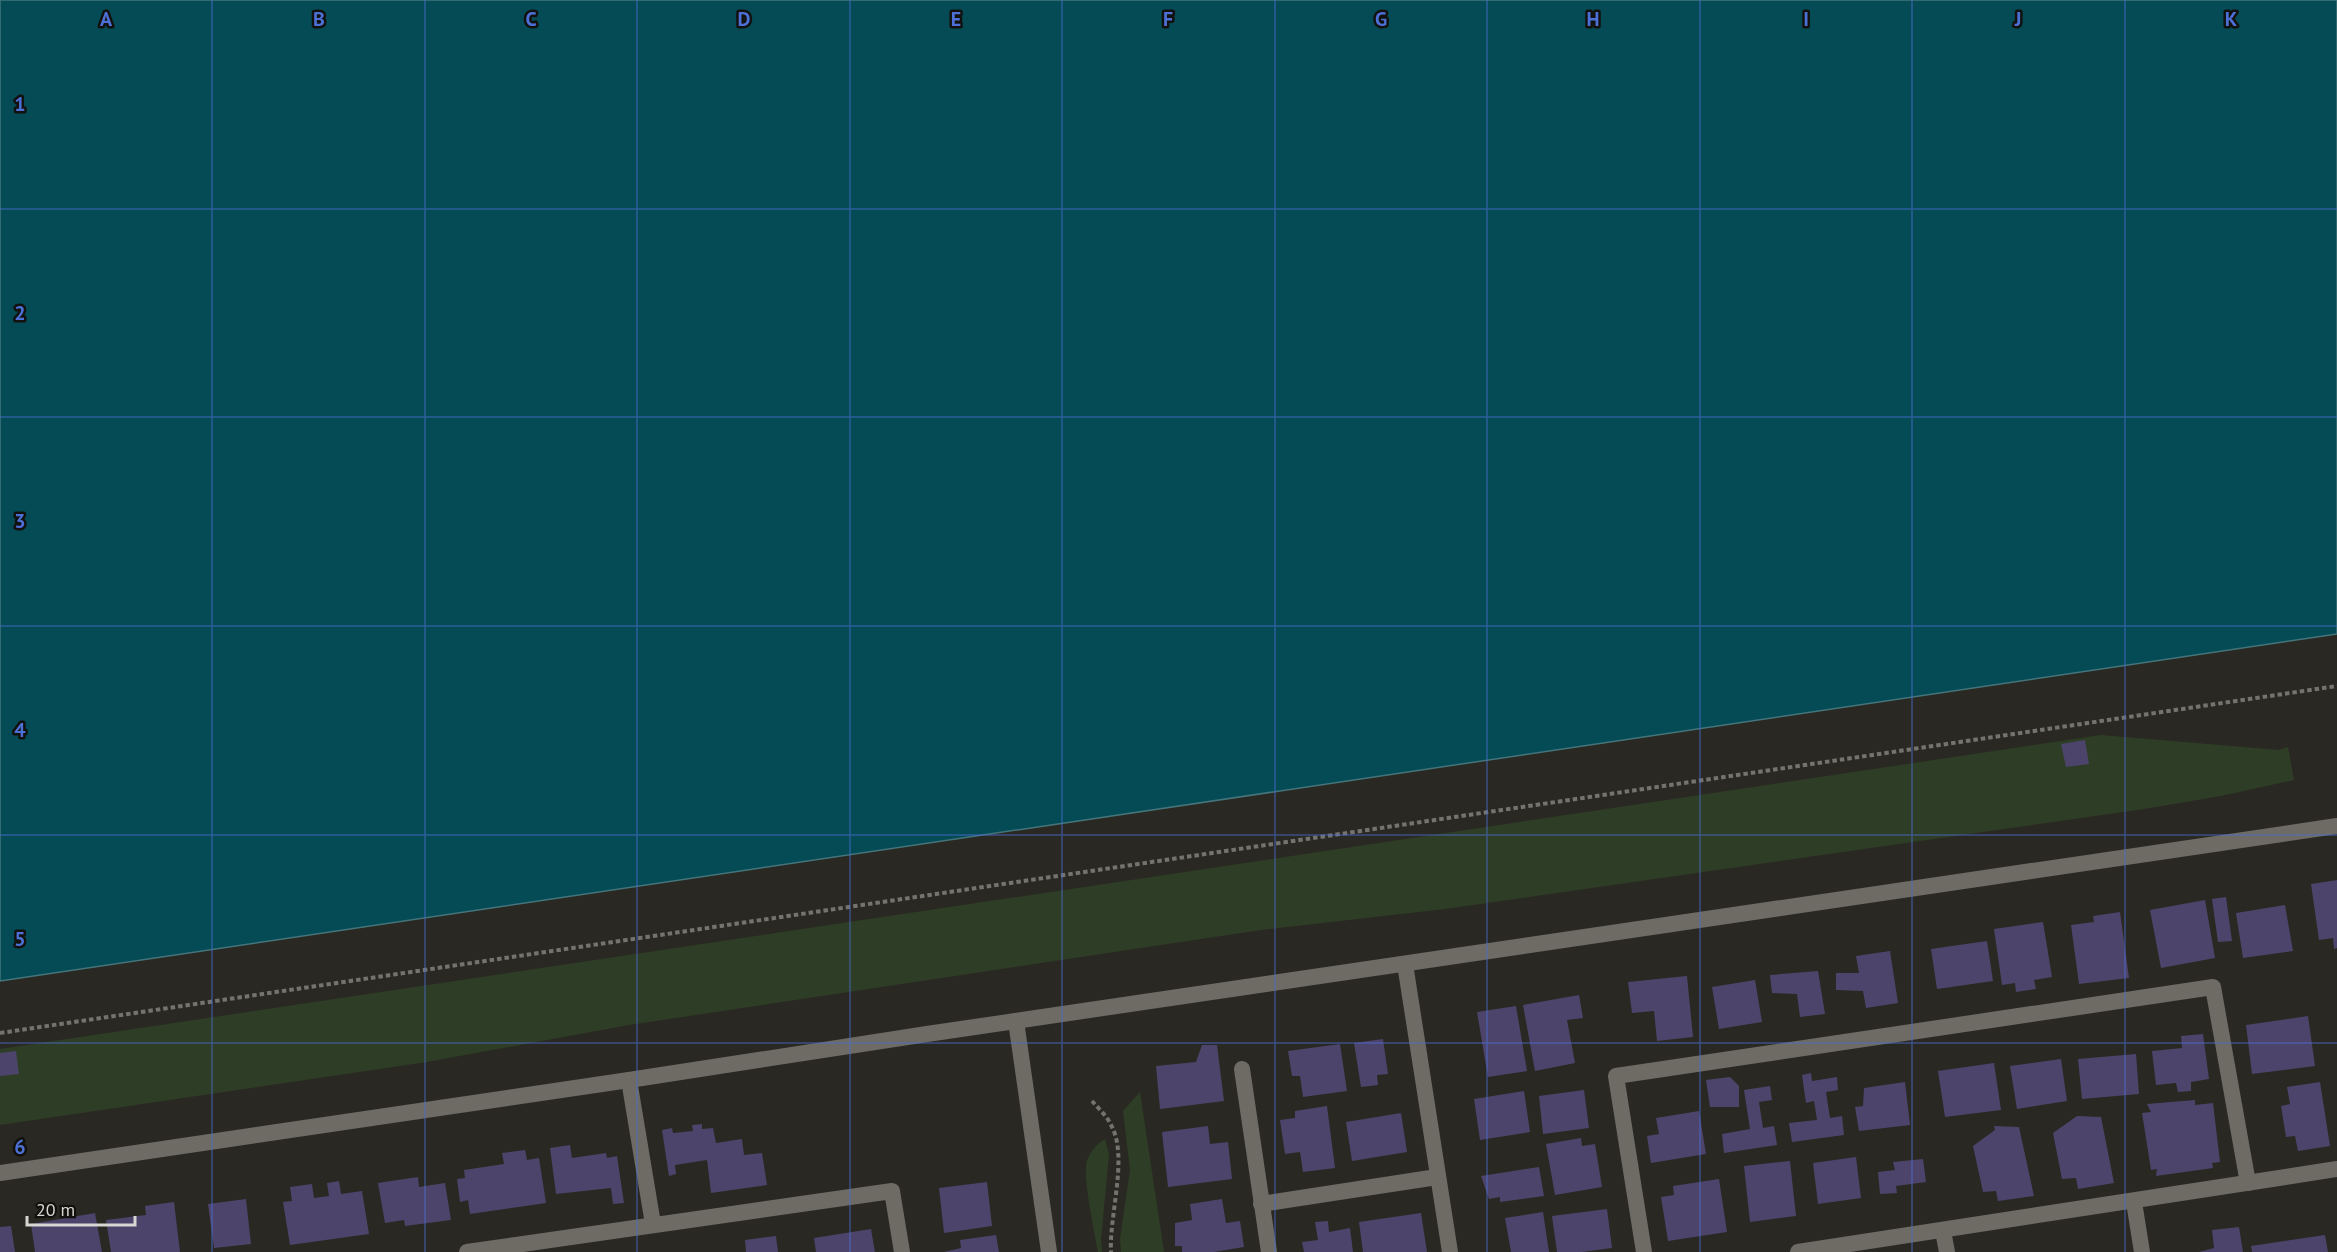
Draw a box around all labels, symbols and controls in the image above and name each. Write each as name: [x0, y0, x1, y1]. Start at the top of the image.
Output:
text: A: [100, 6, 113, 32]
text: B: [313, 6, 325, 32]
text: C: [525, 6, 537, 32]
text: D: [738, 6, 751, 32]
text: E: [951, 6, 961, 32]
text: F: [1163, 6, 1173, 32]
text: G: [1375, 6, 1387, 32]
text: H: [1586, 6, 1600, 32]
text: I: [1803, 6, 1809, 32]
text: J: [2014, 6, 2021, 32]
text: K: [2225, 6, 2238, 32]
text: 1: [14, 91, 26, 117]
text: 2: [14, 300, 26, 326]
text: 3: [14, 508, 26, 534]
text: 4: [14, 717, 26, 743]
text: 5: [14, 926, 26, 952]
text: 6: [14, 1134, 26, 1160]
scale bar: [27, 1189, 135, 1227]
text: 20 m: [36, 1198, 75, 1221]

